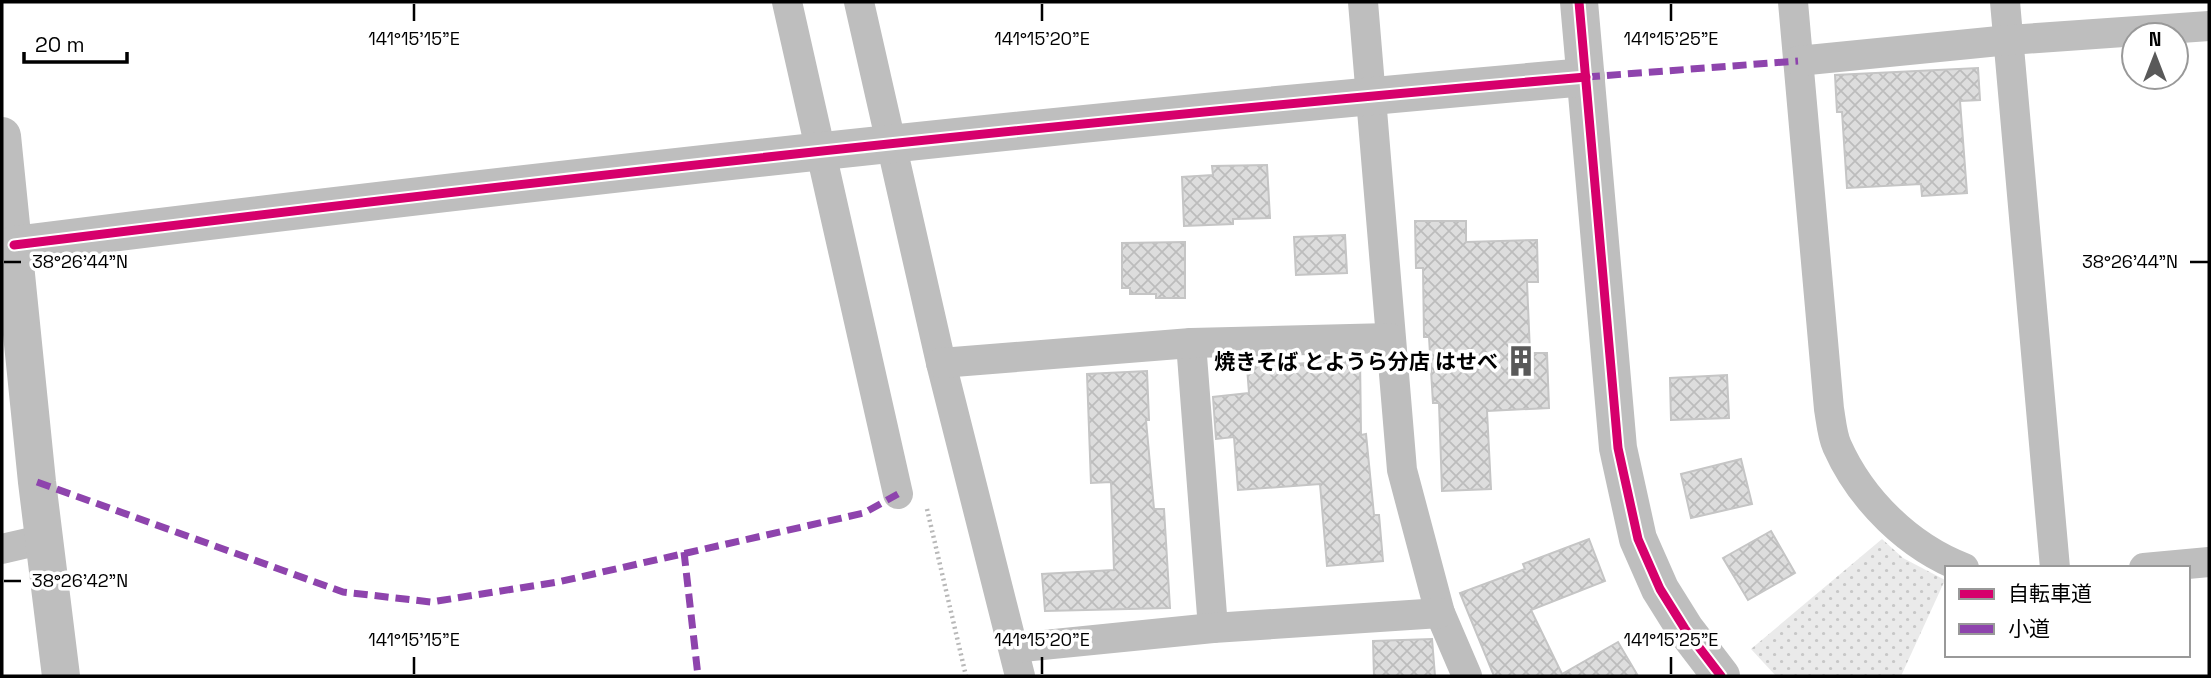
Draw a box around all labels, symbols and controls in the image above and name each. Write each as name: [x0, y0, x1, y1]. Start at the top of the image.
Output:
scale bar: [24, 21, 128, 65]
north arrow: [2120, 21, 2190, 91]
text: 141°15'15"E: [368, 27, 460, 50]
text: 141°15'20"E: [994, 27, 1090, 50]
text: 141°15'25"E: [1624, 27, 1718, 50]
text: N: [2149, 27, 2161, 52]
text: 20 m: [35, 31, 85, 58]
text: 38°26'44"N: [32, 250, 128, 273]
text: 38°26'44"N: [2082, 250, 2178, 273]
building icon: 焼きそば とようら分店 はせべ: [1504, 344, 1538, 378]
place label: 焼きそば とようら分店 はせべ: [1214, 348, 1498, 375]
legend: [1945, 566, 2190, 657]
text: 38°26'42"N: [32, 569, 128, 592]
text: 自転車道: [2008, 580, 2092, 607]
text: 小道: [2008, 615, 2050, 642]
text: 141°15'15"E: [368, 628, 460, 651]
text: 141°15'20"E: [994, 628, 1090, 651]
text: 141°15'25"E: [1624, 628, 1718, 651]

